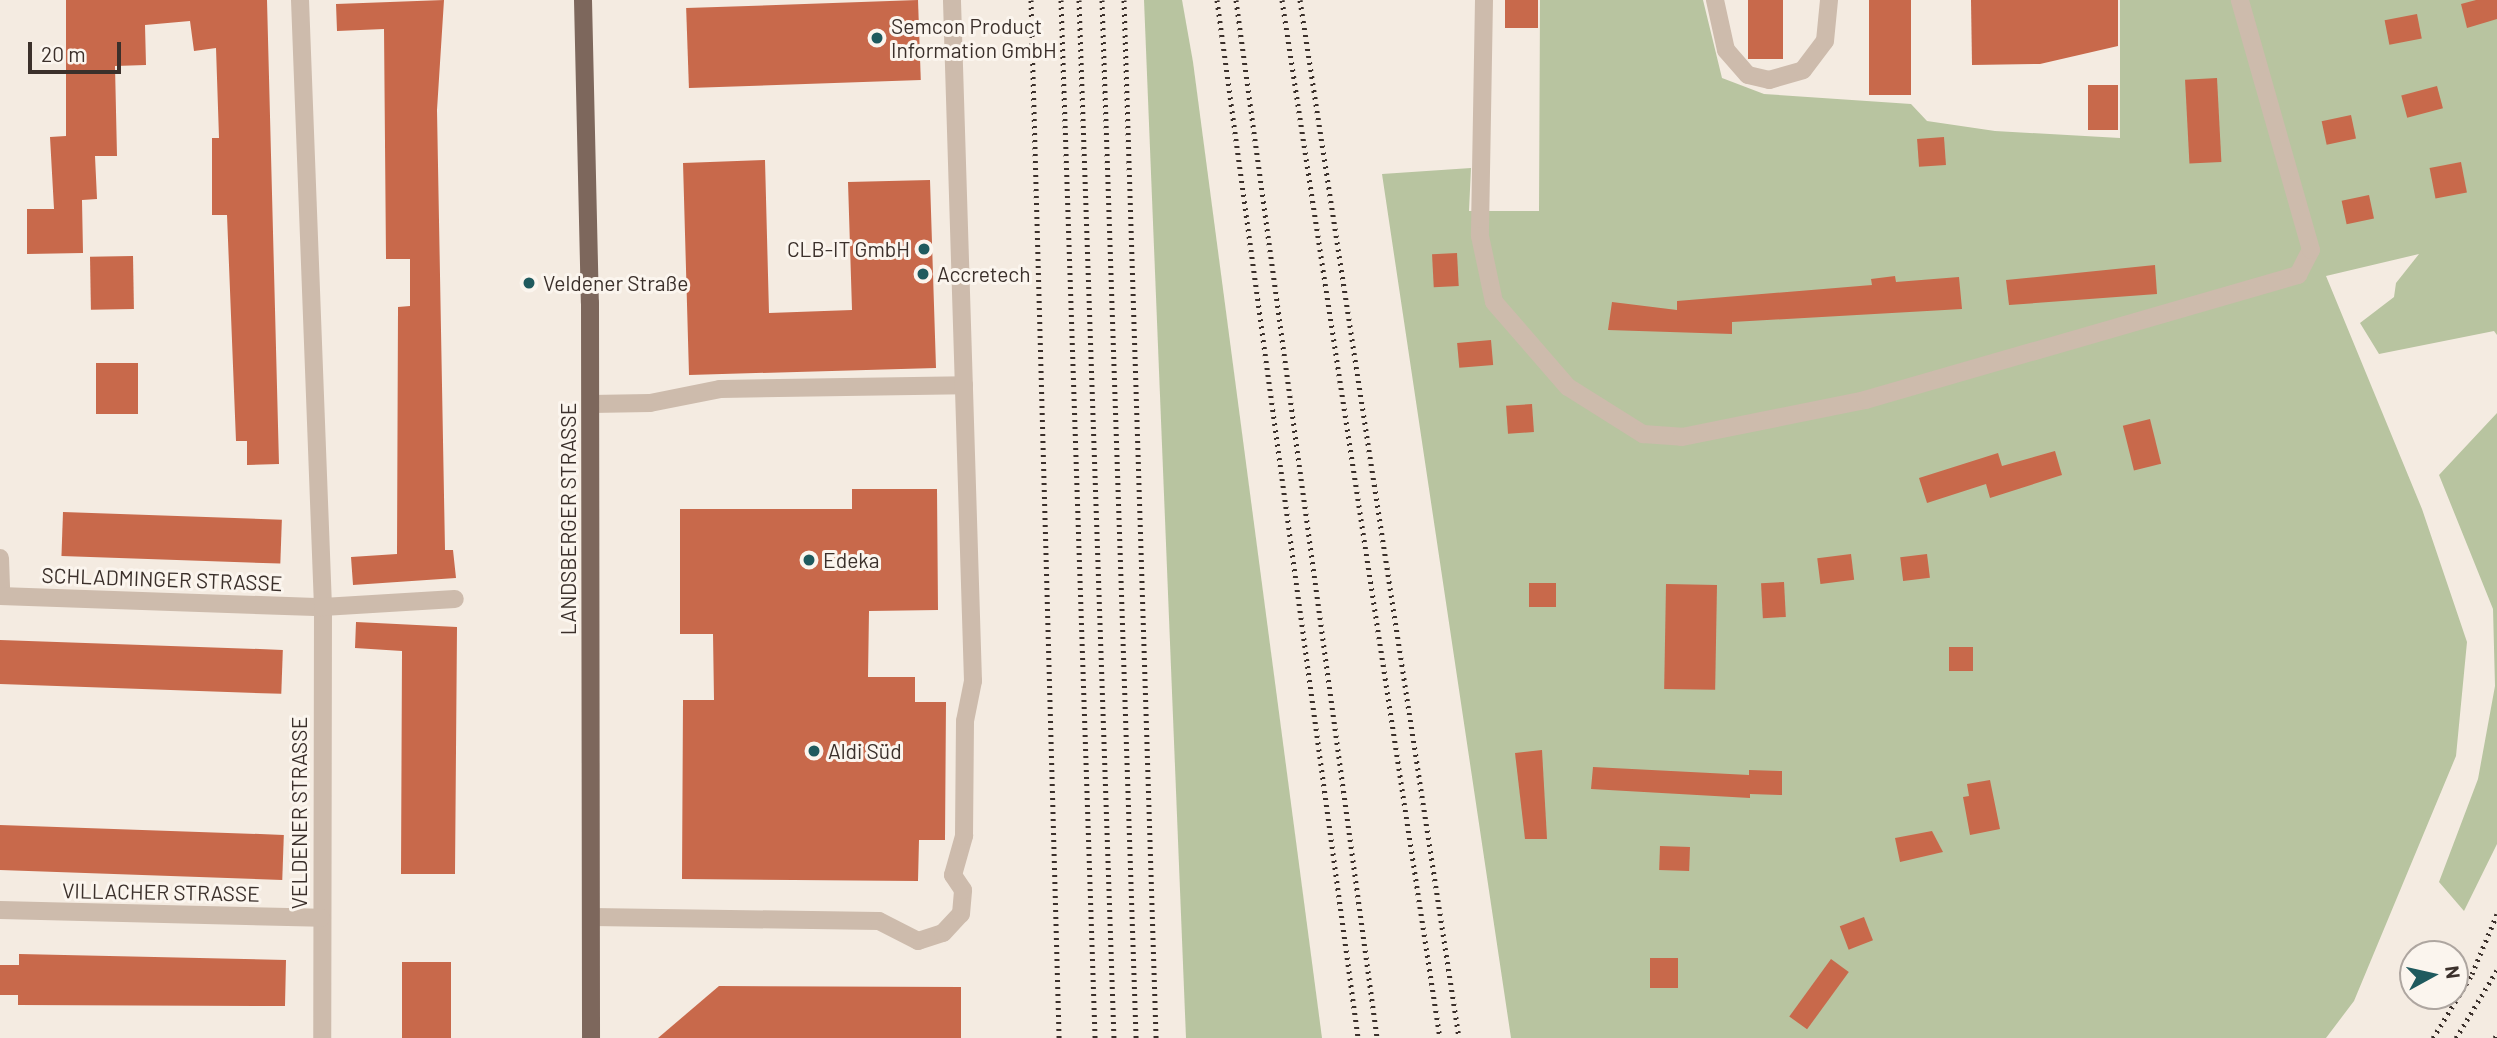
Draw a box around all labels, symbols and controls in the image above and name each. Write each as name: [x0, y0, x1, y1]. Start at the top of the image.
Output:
place label: Semcon Product Information GmbH: [891, 13, 1057, 63]
scale bar: [32, 28, 124, 72]
marker: Semcon Product Information GmbH: [869, 30, 885, 46]
text: 20 m: [41, 41, 86, 66]
place label: CLB-IT GmbH: [787, 236, 910, 262]
marker: CLB-IT GmbH: [916, 241, 932, 257]
place label: Accretech: [937, 261, 1031, 287]
marker: Accretech: [915, 266, 931, 282]
place label: Veldener Straße: [543, 270, 688, 296]
marker: Veldener Straße: [521, 275, 537, 291]
street label: LANDSBERGER STRASSE: [555, 403, 581, 635]
place label: Edeka: [823, 547, 879, 573]
marker: Edeka: [801, 552, 817, 568]
street label: SCHLADMINGER STRASSE: [41, 562, 283, 596]
street label: VELDENER STRASSE: [286, 717, 312, 909]
place label: Aldi Süd: [828, 738, 902, 764]
marker: Aldi Süd: [806, 743, 822, 759]
street label: VILLACHER STRASSE: [62, 878, 260, 906]
north arrow: [2399, 940, 2469, 1010]
text: N: [2441, 964, 2466, 980]

